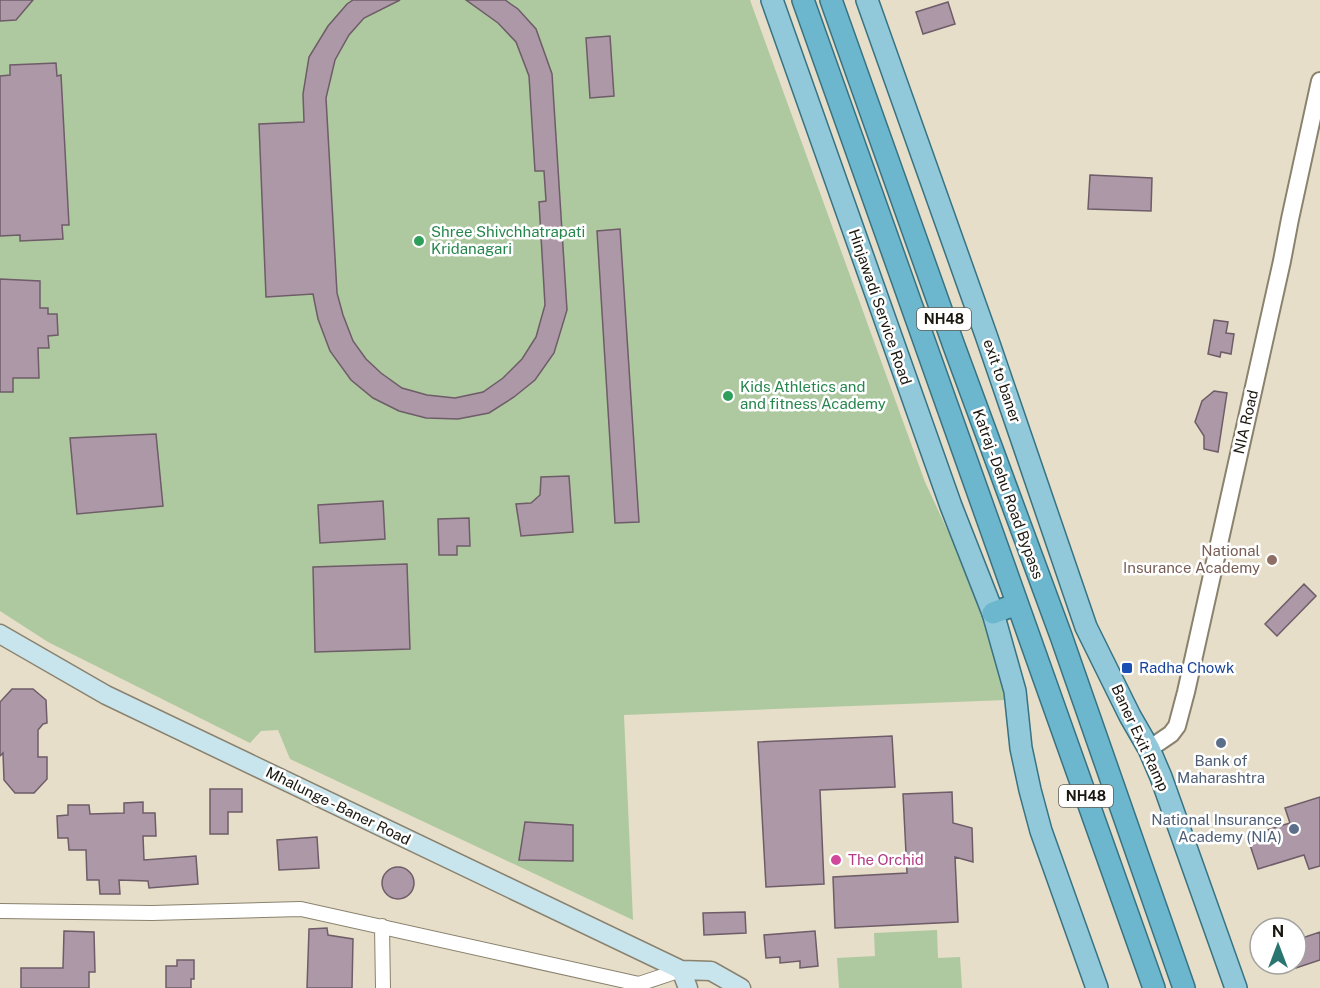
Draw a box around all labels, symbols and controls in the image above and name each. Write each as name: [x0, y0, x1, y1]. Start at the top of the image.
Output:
place label: Shree Shivchhatrapati Kridanagari: [431, 223, 585, 257]
street label: Hinjawadi Service Road: [846, 227, 915, 387]
marker: Shree Shivchhatrapati Kridanagari: [412, 234, 426, 248]
road number: NH48: [917, 308, 971, 330]
street label: exit to baner: [980, 337, 1025, 425]
place label: Kids Athletics and and fitness Academy: [740, 378, 886, 412]
street label: NIA Road: [1230, 388, 1261, 456]
marker: Kids Athletics and and fitness Academy: [721, 389, 735, 403]
street label: Katraj - Dehu Road Bypass: [970, 406, 1047, 581]
place label: National Insurance Academy: [1123, 542, 1260, 576]
marker: National Insurance Academy: [1265, 553, 1279, 567]
place label: Radha Chowk: [1139, 659, 1234, 676]
marker: Radha Chowk: [1120, 661, 1134, 675]
street label: Baner Exit Ramp: [1108, 682, 1173, 794]
marker: Bank of Maharashtra: [1214, 736, 1228, 750]
place label: Bank of Maharashtra: [1177, 752, 1265, 786]
street label: Mhalunge - Baner Road: [263, 763, 413, 848]
road number: NH48: [1059, 785, 1113, 807]
place label: National Insurance Academy (NIA): [1151, 811, 1282, 845]
marker: National Insurance Academy (NIA): [1287, 822, 1301, 836]
place label: The Orchid: [848, 851, 924, 868]
marker: The Orchid: [829, 853, 843, 867]
north arrow: [1248, 916, 1308, 976]
text: N: [1272, 922, 1284, 941]

